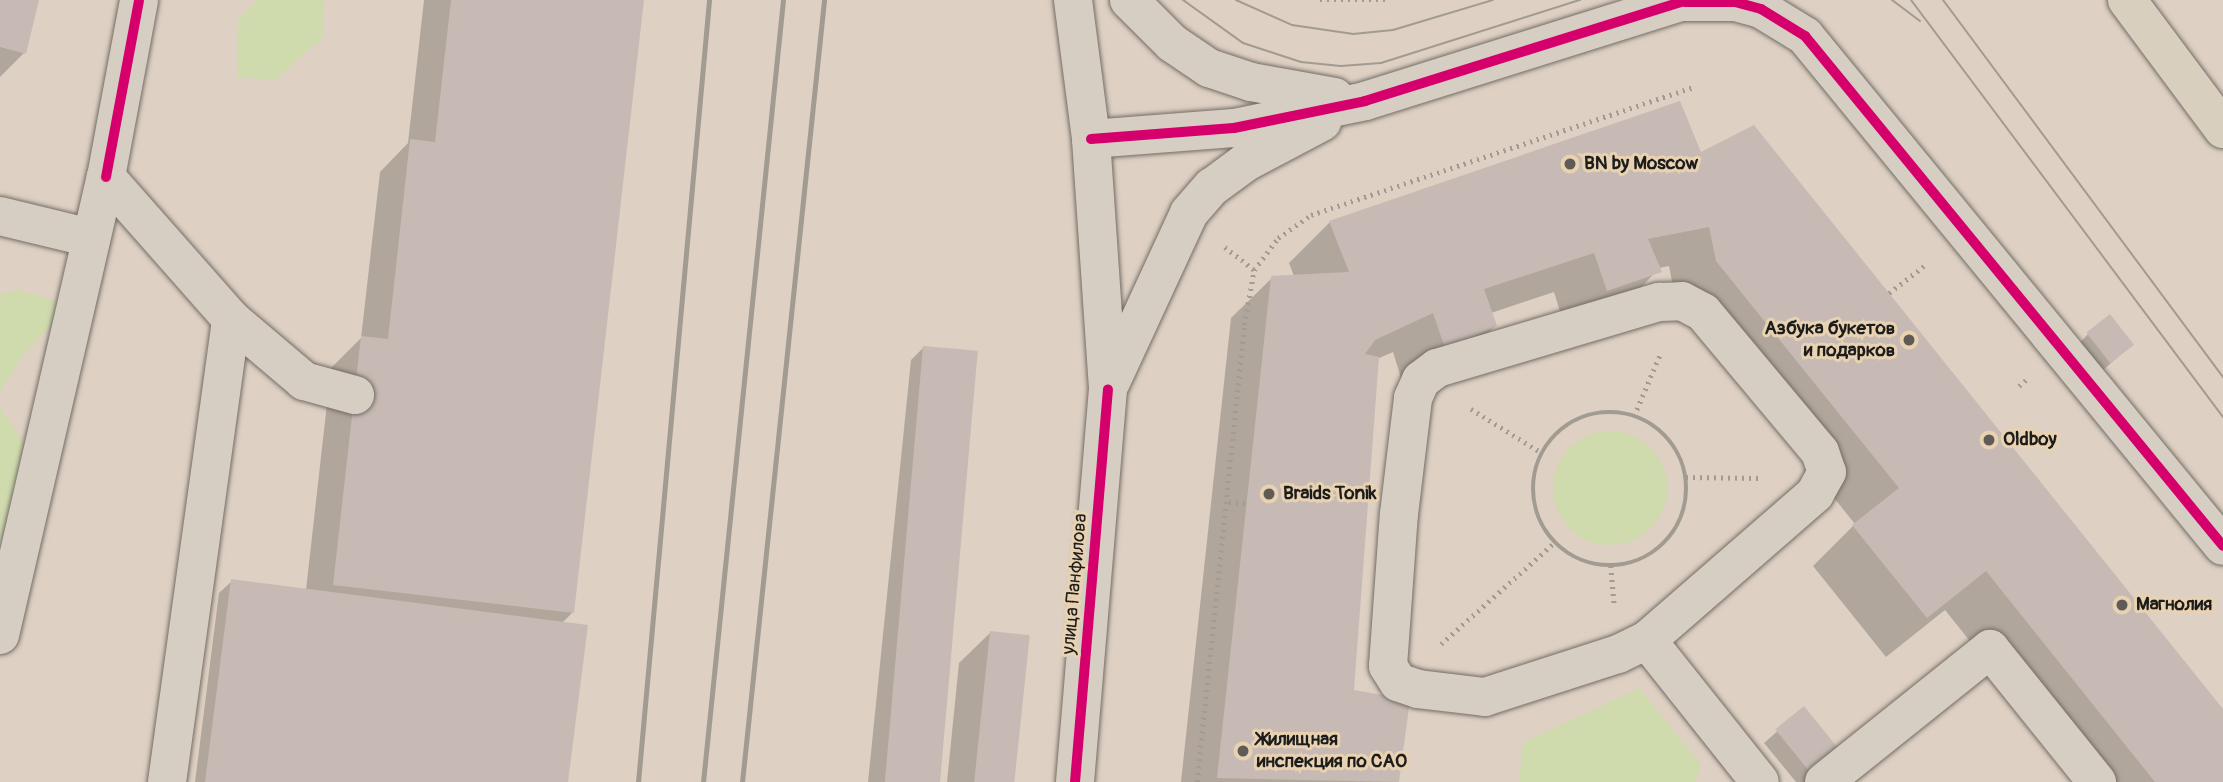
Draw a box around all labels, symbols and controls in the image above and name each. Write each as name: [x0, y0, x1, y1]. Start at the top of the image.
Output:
place label: BN by Moscow: [1584, 153, 1698, 175]
marker: BN by Moscow: [1562, 156, 1578, 172]
place label: Азбука букетов и подарков: [1764, 318, 1895, 362]
marker: Азбука букетов и подарков: [1901, 332, 1917, 348]
place label: Oldboy: [2003, 429, 2057, 451]
marker: Oldboy: [1981, 432, 1997, 448]
place label: Braids Tonik: [1283, 483, 1376, 505]
marker: Braids Tonik: [1261, 486, 1277, 502]
street label: улица Панфилова: [1057, 513, 1093, 655]
place label: Магнолия: [2136, 594, 2212, 616]
marker: Магнолия: [2114, 597, 2130, 613]
place label: Жилищная инспекция по САО: [1257, 729, 1407, 773]
marker: Жилищная инспекция по САО: [1235, 743, 1251, 759]

